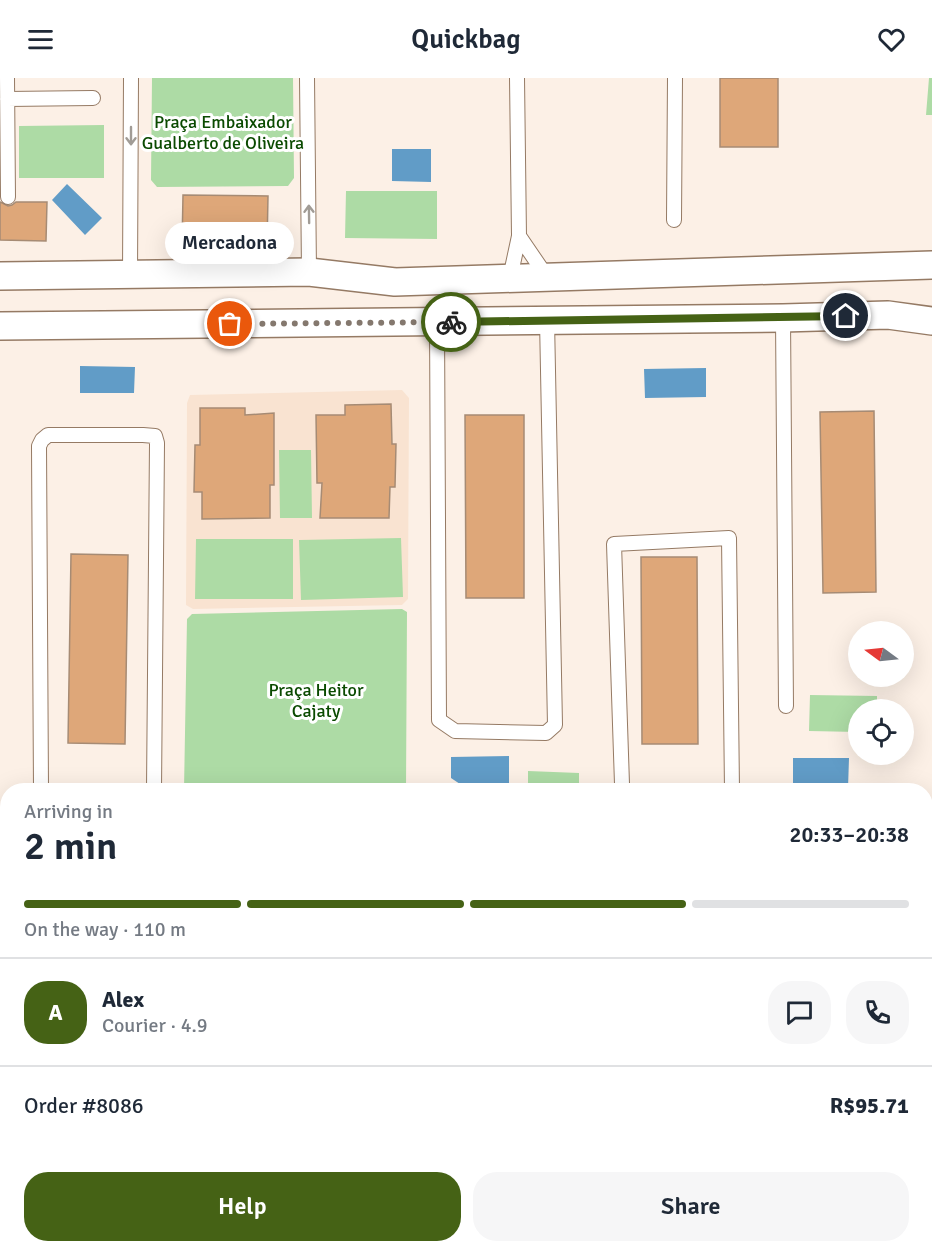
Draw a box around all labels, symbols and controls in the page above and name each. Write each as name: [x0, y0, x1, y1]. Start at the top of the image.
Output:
icon: menu: [24, 23, 57, 56]
text: Quickbag: [411, 23, 521, 56]
icon: heart: [875, 23, 908, 56]
park label: Praça Embaixador Gualberto de Oliveira: [142, 111, 304, 154]
one-way arrow: [125, 126, 137, 146]
one-way arrow: [303, 204, 315, 224]
callout: Mercadona: [166, 222, 294, 264]
text: Mercadona: [182, 230, 277, 255]
pin: [820, 290, 871, 341]
courier: [421, 292, 481, 352]
pin: [204, 298, 255, 349]
icon: home: [829, 299, 862, 332]
icon: bike: [435, 306, 468, 339]
icon: bag: [213, 307, 246, 340]
north arrow: [848, 621, 914, 687]
map controls: [848, 621, 914, 765]
park label: Praça Heitor Cajaty: [268, 679, 364, 722]
button: locate: [848, 699, 914, 765]
text: Arriving in: [24, 799, 113, 824]
text: 20:33–20:38: [790, 821, 909, 848]
text: 2 min: [24, 822, 117, 870]
text: On the way · 110 m: [24, 917, 186, 942]
button: chat: [768, 981, 831, 1044]
button: phone: [846, 981, 909, 1044]
text: Alex: [102, 986, 144, 1013]
text: A: [48, 999, 63, 1026]
text: Courier · 4.9: [102, 1013, 208, 1038]
text: Order #8086: [24, 1092, 144, 1119]
text: R$95.71: [830, 1092, 909, 1119]
button: Help: [24, 1172, 461, 1241]
button: Share: [473, 1172, 909, 1241]

